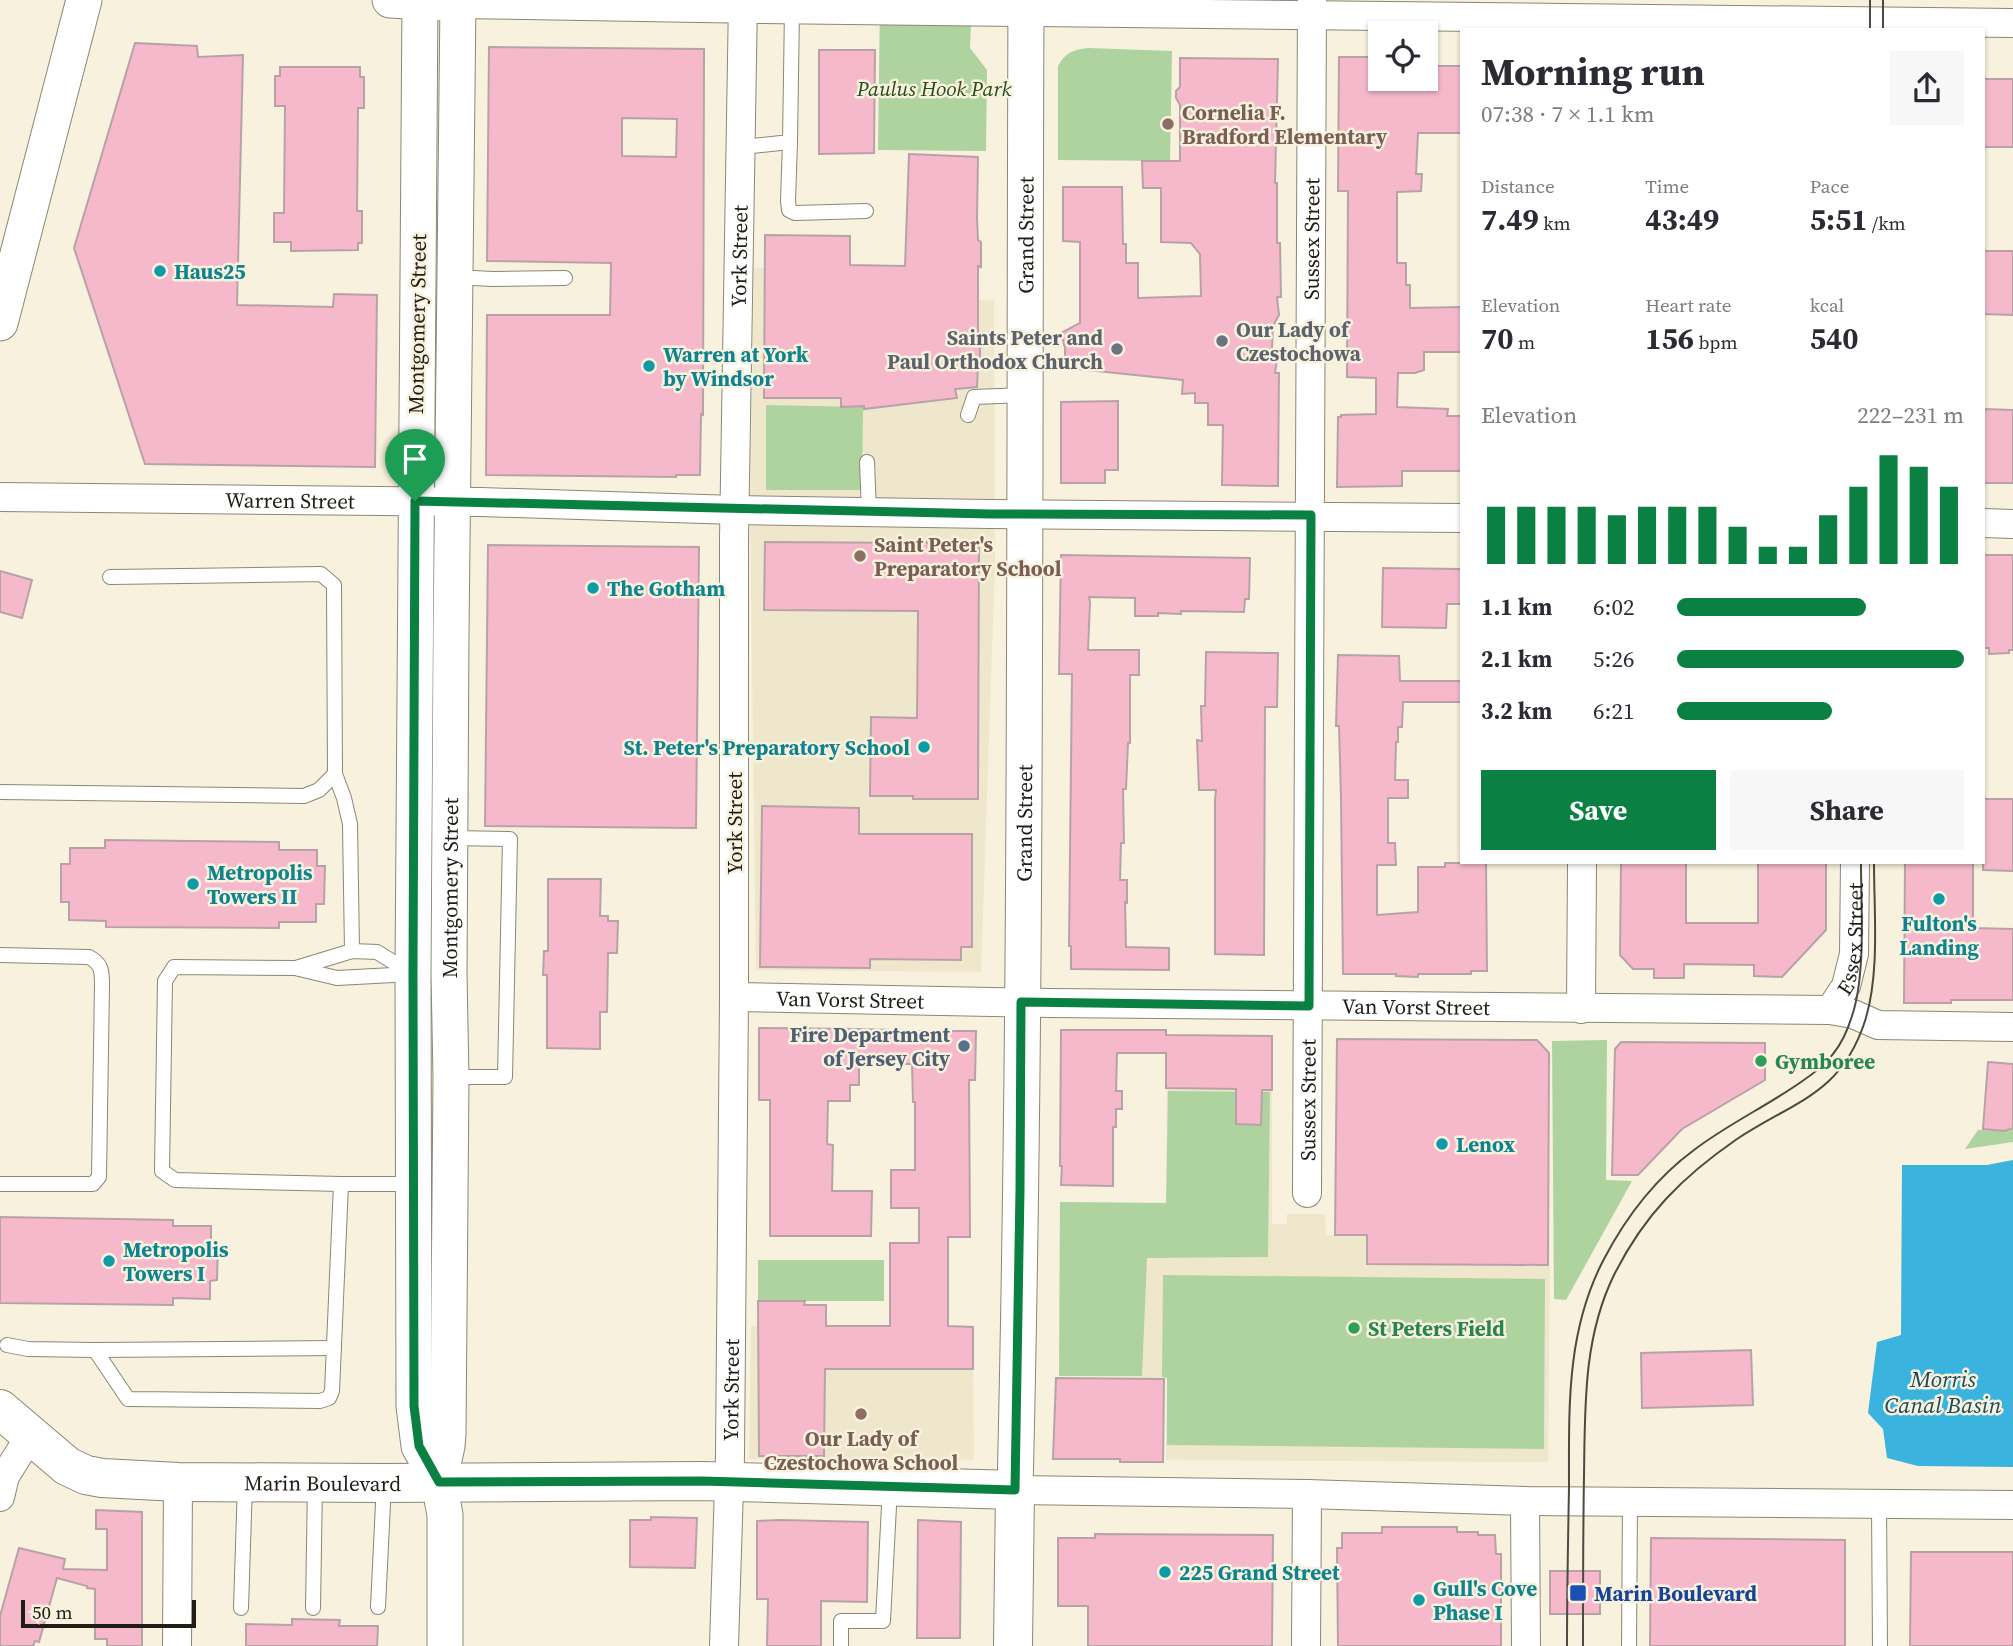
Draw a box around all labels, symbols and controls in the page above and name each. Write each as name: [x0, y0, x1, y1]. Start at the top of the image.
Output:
map controls: [1368, 21, 1438, 91]
button: locate: [1368, 21, 1438, 91]
text: Morning run: [1481, 46, 1705, 98]
button: share: [1890, 51, 1964, 125]
park label: Paulus Hook Park: [856, 74, 1011, 103]
place label: Cornelia F. Bradford Elementary: [1182, 98, 1388, 151]
text: 07:38 · 7 × 1.1 km: [1481, 98, 1655, 130]
marker: Cornelia F. Bradford Elementary: [1160, 116, 1176, 132]
text: Distance: [1481, 173, 1555, 199]
text: Time: [1645, 173, 1689, 199]
text: Pace: [1810, 173, 1849, 199]
street label: Grand Street: [1011, 176, 1040, 294]
street label: Sussex Street: [1296, 178, 1326, 300]
text: 7.49: [1481, 199, 1539, 240]
text: 43:49: [1645, 199, 1719, 240]
text: 5:51: [1810, 199, 1867, 240]
street label: York Street: [723, 205, 754, 308]
text: km: [1539, 210, 1571, 236]
text: /km: [1867, 210, 1906, 236]
street label: Montgomery Street: [401, 233, 433, 414]
place label: Haus25: [174, 257, 246, 286]
marker: Haus25: [152, 263, 168, 279]
text: Elevation: [1481, 292, 1560, 318]
text: Heart rate: [1645, 292, 1731, 318]
text: kcal: [1810, 292, 1844, 318]
place label: Our Lady of Czestochowa: [1236, 315, 1362, 368]
text: 70: [1481, 318, 1514, 359]
text: 156: [1645, 318, 1694, 359]
text: 540: [1810, 318, 1858, 359]
place label: Saints Peter and Paul Orthodox Church: [887, 323, 1104, 376]
text: m: [1514, 329, 1535, 355]
text: bpm: [1694, 329, 1738, 355]
marker: Our Lady of Czestochowa: [1214, 333, 1230, 349]
place label: Warren at York by Windsor: [663, 340, 809, 393]
marker: Saints Peter and Paul Orthodox Church: [1109, 341, 1125, 357]
marker: Warren at York by Windsor: [641, 358, 657, 374]
text: Elevation: [1481, 399, 1577, 431]
text: 222–231 m: [1857, 399, 1964, 431]
pin: [385, 429, 445, 501]
icon: arrive: [396, 440, 434, 478]
street label: Warren Street: [225, 485, 355, 515]
place label: Saint Peter's Preparatory School: [874, 530, 1062, 583]
marker: Saint Peter's Preparatory School: [852, 548, 868, 564]
place label: The Gotham: [607, 574, 725, 603]
marker: The Gotham: [585, 580, 601, 596]
text: 1.1 km: [1481, 591, 1552, 623]
text: 6:02: [1593, 591, 1634, 623]
text: 2.1 km: [1481, 643, 1552, 675]
text: 5:26: [1593, 643, 1634, 675]
text: 3.2 km: [1481, 695, 1552, 727]
text: 6:21: [1593, 695, 1634, 727]
place label: St. Peter's Preparatory School: [624, 733, 910, 762]
marker: St. Peter's Preparatory School: [916, 739, 932, 755]
street label: Grand Street: [1009, 764, 1039, 882]
button: Save: [1481, 770, 1716, 850]
button: Share: [1730, 770, 1964, 850]
street label: York Street: [720, 772, 749, 874]
street label: Montgomery Street: [434, 797, 465, 978]
place label: Metropolis Towers II: [207, 858, 313, 911]
marker: Metropolis Towers II: [185, 876, 201, 892]
street label: Essex Street: [1830, 883, 1869, 1001]
marker: Fulton's Landing: [1931, 891, 1947, 907]
place label: Fulton's Landing: [1899, 909, 1979, 962]
street label: Van Vorst Street: [776, 983, 924, 1015]
street label: Van Vorst Street: [1342, 991, 1490, 1021]
place label: Fire Department of Jersey City: [790, 1020, 951, 1073]
marker: Fire Department of Jersey City: [956, 1038, 972, 1054]
street label: Sussex Street: [1293, 1039, 1322, 1161]
place label: Gymboree: [1775, 1047, 1875, 1076]
marker: Gymboree: [1753, 1053, 1769, 1069]
place label: Lenox: [1456, 1130, 1516, 1159]
marker: Lenox: [1434, 1136, 1450, 1152]
place label: Metropolis Towers I: [123, 1235, 229, 1288]
marker: Metropolis Towers I: [101, 1253, 117, 1269]
place label: St Peters Field: [1368, 1314, 1505, 1343]
marker: St Peters Field: [1346, 1320, 1362, 1336]
street label: York Street: [716, 1339, 746, 1441]
water label: Morris Canal Basin: [1885, 1363, 2001, 1421]
marker: Our Lady of Czestochowa School: [853, 1406, 869, 1422]
place label: Our Lady of Czestochowa School: [764, 1424, 958, 1477]
street label: Marin Boulevard: [244, 1468, 401, 1498]
place label: 225 Grand Street: [1179, 1558, 1340, 1587]
marker: 225 Grand Street: [1157, 1564, 1173, 1580]
place label: Gull's Cove Phase I: [1433, 1574, 1537, 1627]
place label: Marin Boulevard: [1594, 1579, 1757, 1608]
marker: Marin Boulevard: [1568, 1583, 1588, 1603]
marker: Gull's Cove Phase I: [1411, 1592, 1427, 1608]
scale bar: [21, 1597, 196, 1629]
text: 50 m: [32, 1599, 73, 1625]

